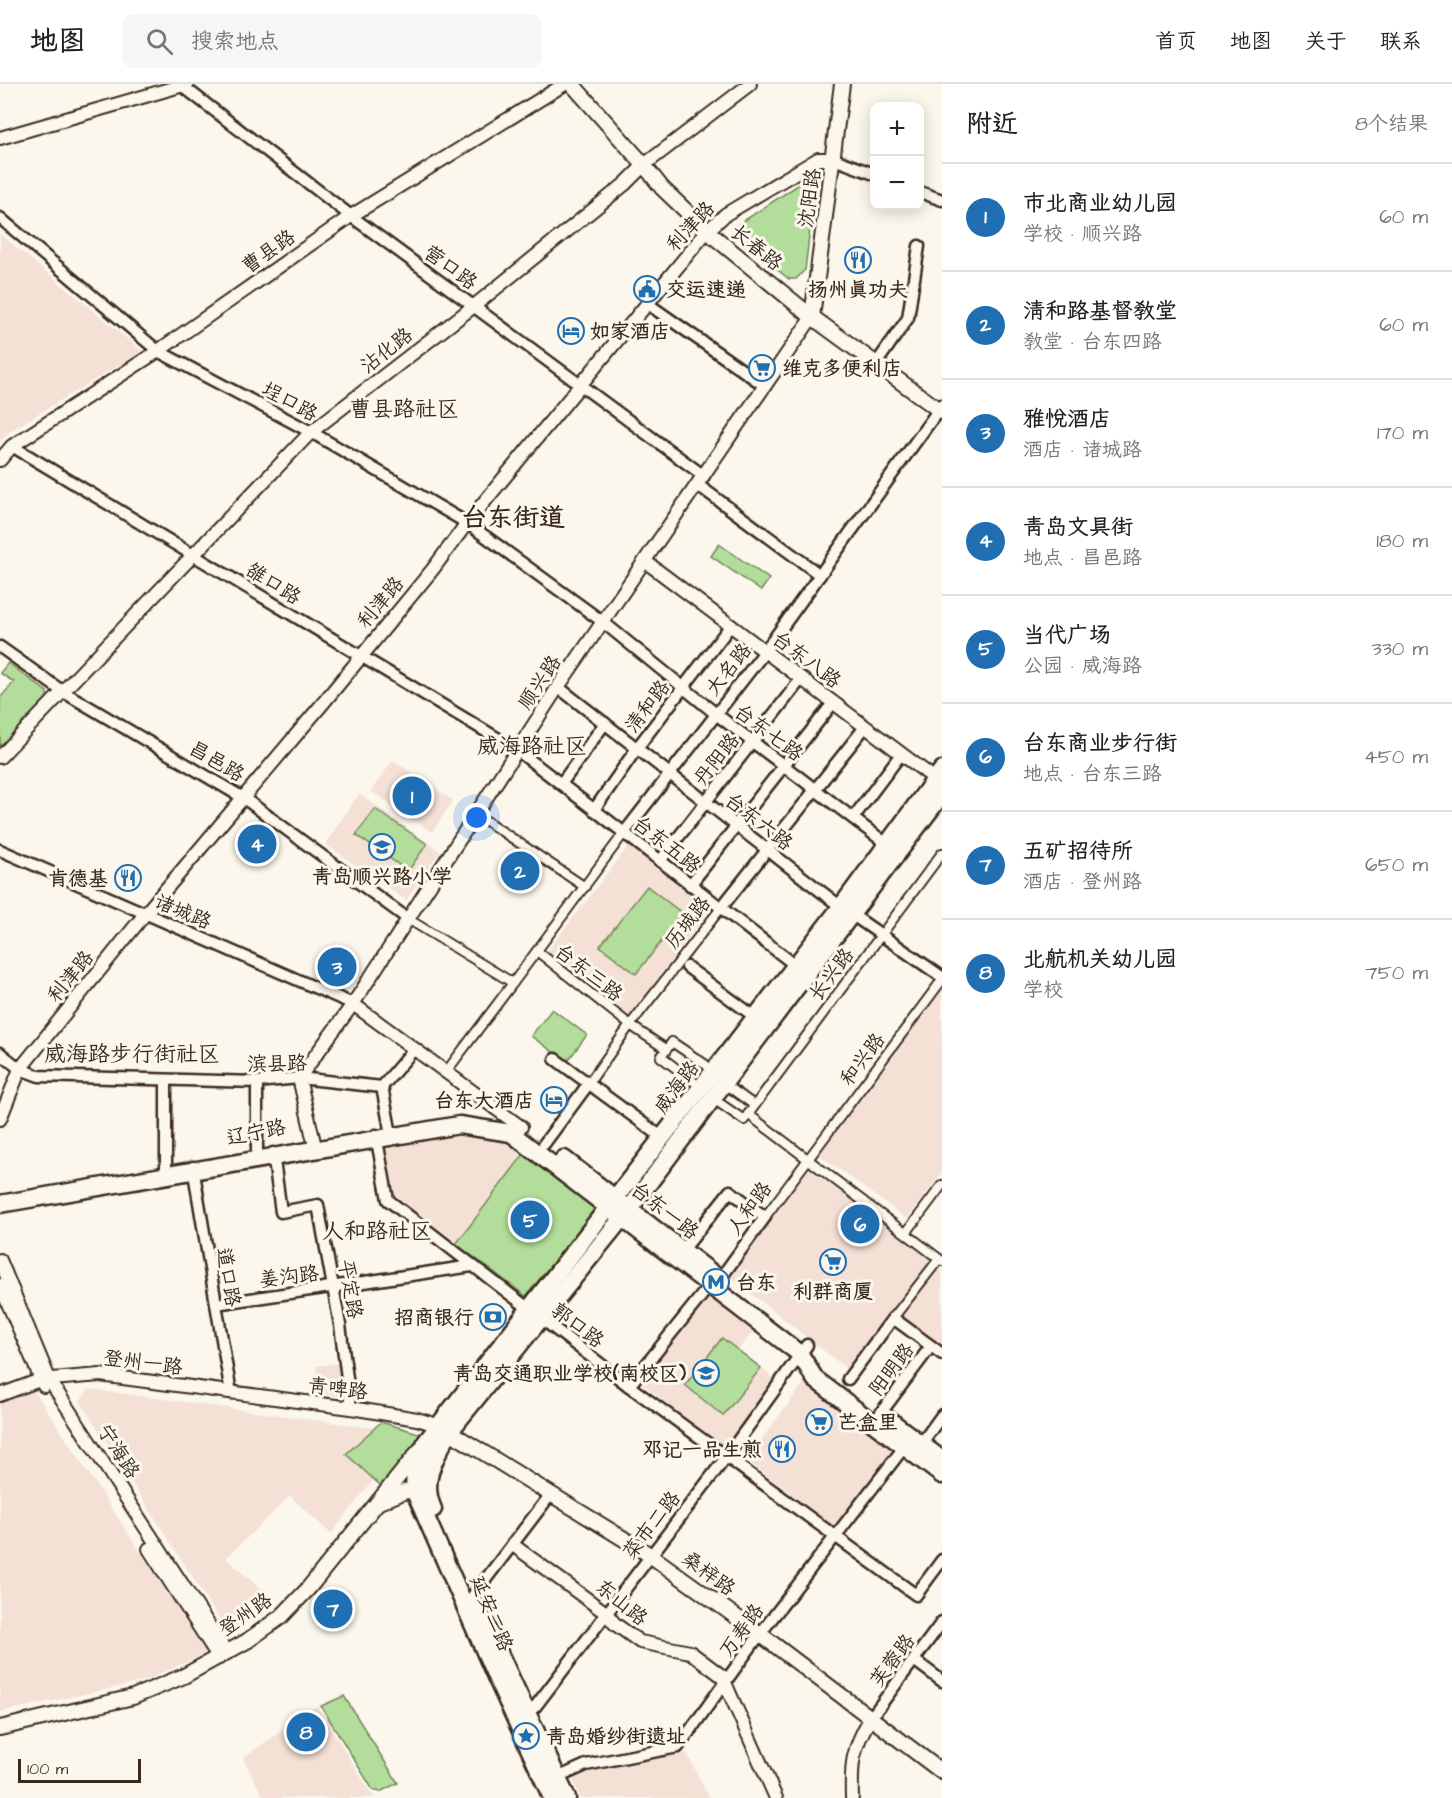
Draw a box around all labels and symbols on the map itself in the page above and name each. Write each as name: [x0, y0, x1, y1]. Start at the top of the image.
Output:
street label: 沈阳路: [792, 165, 828, 230]
street label: 利津路: [660, 194, 722, 258]
street label: 长春路: [724, 218, 789, 278]
street label: 曹县路: [236, 223, 302, 280]
street label: 营口路: [418, 239, 484, 297]
restaurant icon: 扬州真功夫: [843, 245, 873, 275]
public building icon: 交运速递: [632, 274, 662, 304]
place label: 交运速递: [666, 276, 746, 304]
place label: 扬州真功夫: [808, 276, 908, 304]
hotel icon: 如家酒店: [556, 316, 586, 346]
place label: 如家酒店: [590, 318, 670, 346]
street label: 沾化路: [354, 321, 420, 380]
supermarket icon: 维克多便利店: [747, 353, 777, 383]
place label: 维克多便利店: [782, 355, 902, 383]
street label: 埕口路: [256, 375, 323, 429]
district label: 曹县路社区: [349, 394, 459, 425]
district label: 台东街道: [461, 500, 565, 536]
street label: 雒口路: [241, 556, 307, 612]
street label: 利津路: [351, 570, 411, 635]
street label: 台东八路: [766, 625, 848, 696]
street label: 大名路: [699, 637, 759, 702]
street label: 顺兴路: [511, 649, 569, 715]
street label: 清和路: [619, 673, 678, 739]
street label: 台东七路: [728, 698, 810, 769]
street label: 丹阳路: [687, 727, 747, 792]
district label: 威海路社区: [477, 731, 587, 762]
street label: 昌邑路: [184, 735, 250, 789]
pin: 1: [392, 774, 432, 818]
street label: 台东六路: [718, 786, 799, 858]
your location: [462, 803, 491, 832]
street label: 台东五路: [626, 809, 707, 881]
pin: 4: [238, 822, 276, 867]
school or university icon: 青岛顺兴路小学: [367, 832, 397, 862]
pin: 2: [500, 848, 540, 894]
restaurant icon: 肯德基: [113, 863, 143, 893]
place label: 青岛顺兴路小学: [312, 863, 452, 891]
place label: 肯德基: [48, 865, 108, 893]
street label: 诸城路: [150, 887, 217, 937]
street label: 历城路: [658, 890, 718, 955]
street label: 台东三路: [548, 937, 629, 1009]
street label: 长兴路: [803, 941, 862, 1007]
street label: 利津路: [41, 944, 101, 1009]
pin: 3: [318, 944, 356, 990]
street label: 和兴路: [834, 1026, 893, 1092]
district label: 威海路步行街社区: [44, 1039, 220, 1070]
street label: 滨县路: [247, 1049, 308, 1079]
street label: 威海路: [648, 1054, 707, 1120]
hotel icon: 台东大酒店: [539, 1085, 569, 1115]
place label: 台东大酒店: [434, 1087, 534, 1115]
street label: 辽宁路: [224, 1113, 289, 1153]
street label: 台东一路: [624, 1175, 705, 1247]
street label: 人和路: [721, 1175, 779, 1241]
pin: 5: [510, 1198, 550, 1242]
pin: 6: [840, 1202, 880, 1246]
district label: 人和路社区: [322, 1216, 432, 1247]
street label: 道口路: [209, 1245, 247, 1310]
supermarket icon: 利群商厦: [818, 1247, 848, 1277]
street label: 平定路: [331, 1257, 369, 1322]
street label: 姜沟路: [258, 1259, 322, 1295]
metro station icon: 台东: [701, 1267, 731, 1297]
place label: 台东: [736, 1269, 776, 1297]
place label: 利群商厦: [793, 1278, 873, 1306]
street label: 郭口路: [545, 1297, 611, 1356]
bank icon: 招商银行: [478, 1302, 508, 1332]
place label: 招商银行: [394, 1304, 474, 1332]
street label: 阳明路: [863, 1336, 922, 1402]
street label: 登州一路: [101, 1344, 185, 1382]
school or university icon: 青岛交通职业学校(南校区): [691, 1358, 721, 1388]
place label: 青岛交通职业学校(南校区): [453, 1360, 686, 1388]
street label: 青啤路: [306, 1371, 370, 1407]
supermarket icon: 芒盒里: [804, 1407, 834, 1437]
place label: 芒盒里: [838, 1409, 898, 1437]
street label: 宁海路: [90, 1419, 147, 1485]
restaurant icon: 邓记一品生煎: [767, 1434, 797, 1464]
place label: 邓记一品生煎: [642, 1436, 762, 1464]
street label: 菜市二路: [616, 1485, 688, 1566]
street label: 桑梓路: [676, 1545, 742, 1603]
street label: 延安二路: [463, 1571, 520, 1657]
street label: 东山路: [589, 1573, 654, 1633]
street label: 登州路: [213, 1586, 279, 1643]
pin: 7: [314, 1586, 352, 1631]
street label: 万寿路: [713, 1597, 771, 1663]
street label: 芙蓉路: [864, 1627, 923, 1693]
pin: 8: [286, 1710, 326, 1754]
place icon: 青岛婚纱街遗址: [511, 1721, 541, 1751]
place label: 青岛婚纱街遗址: [546, 1723, 686, 1751]
scale bar: [18, 1756, 141, 1784]

